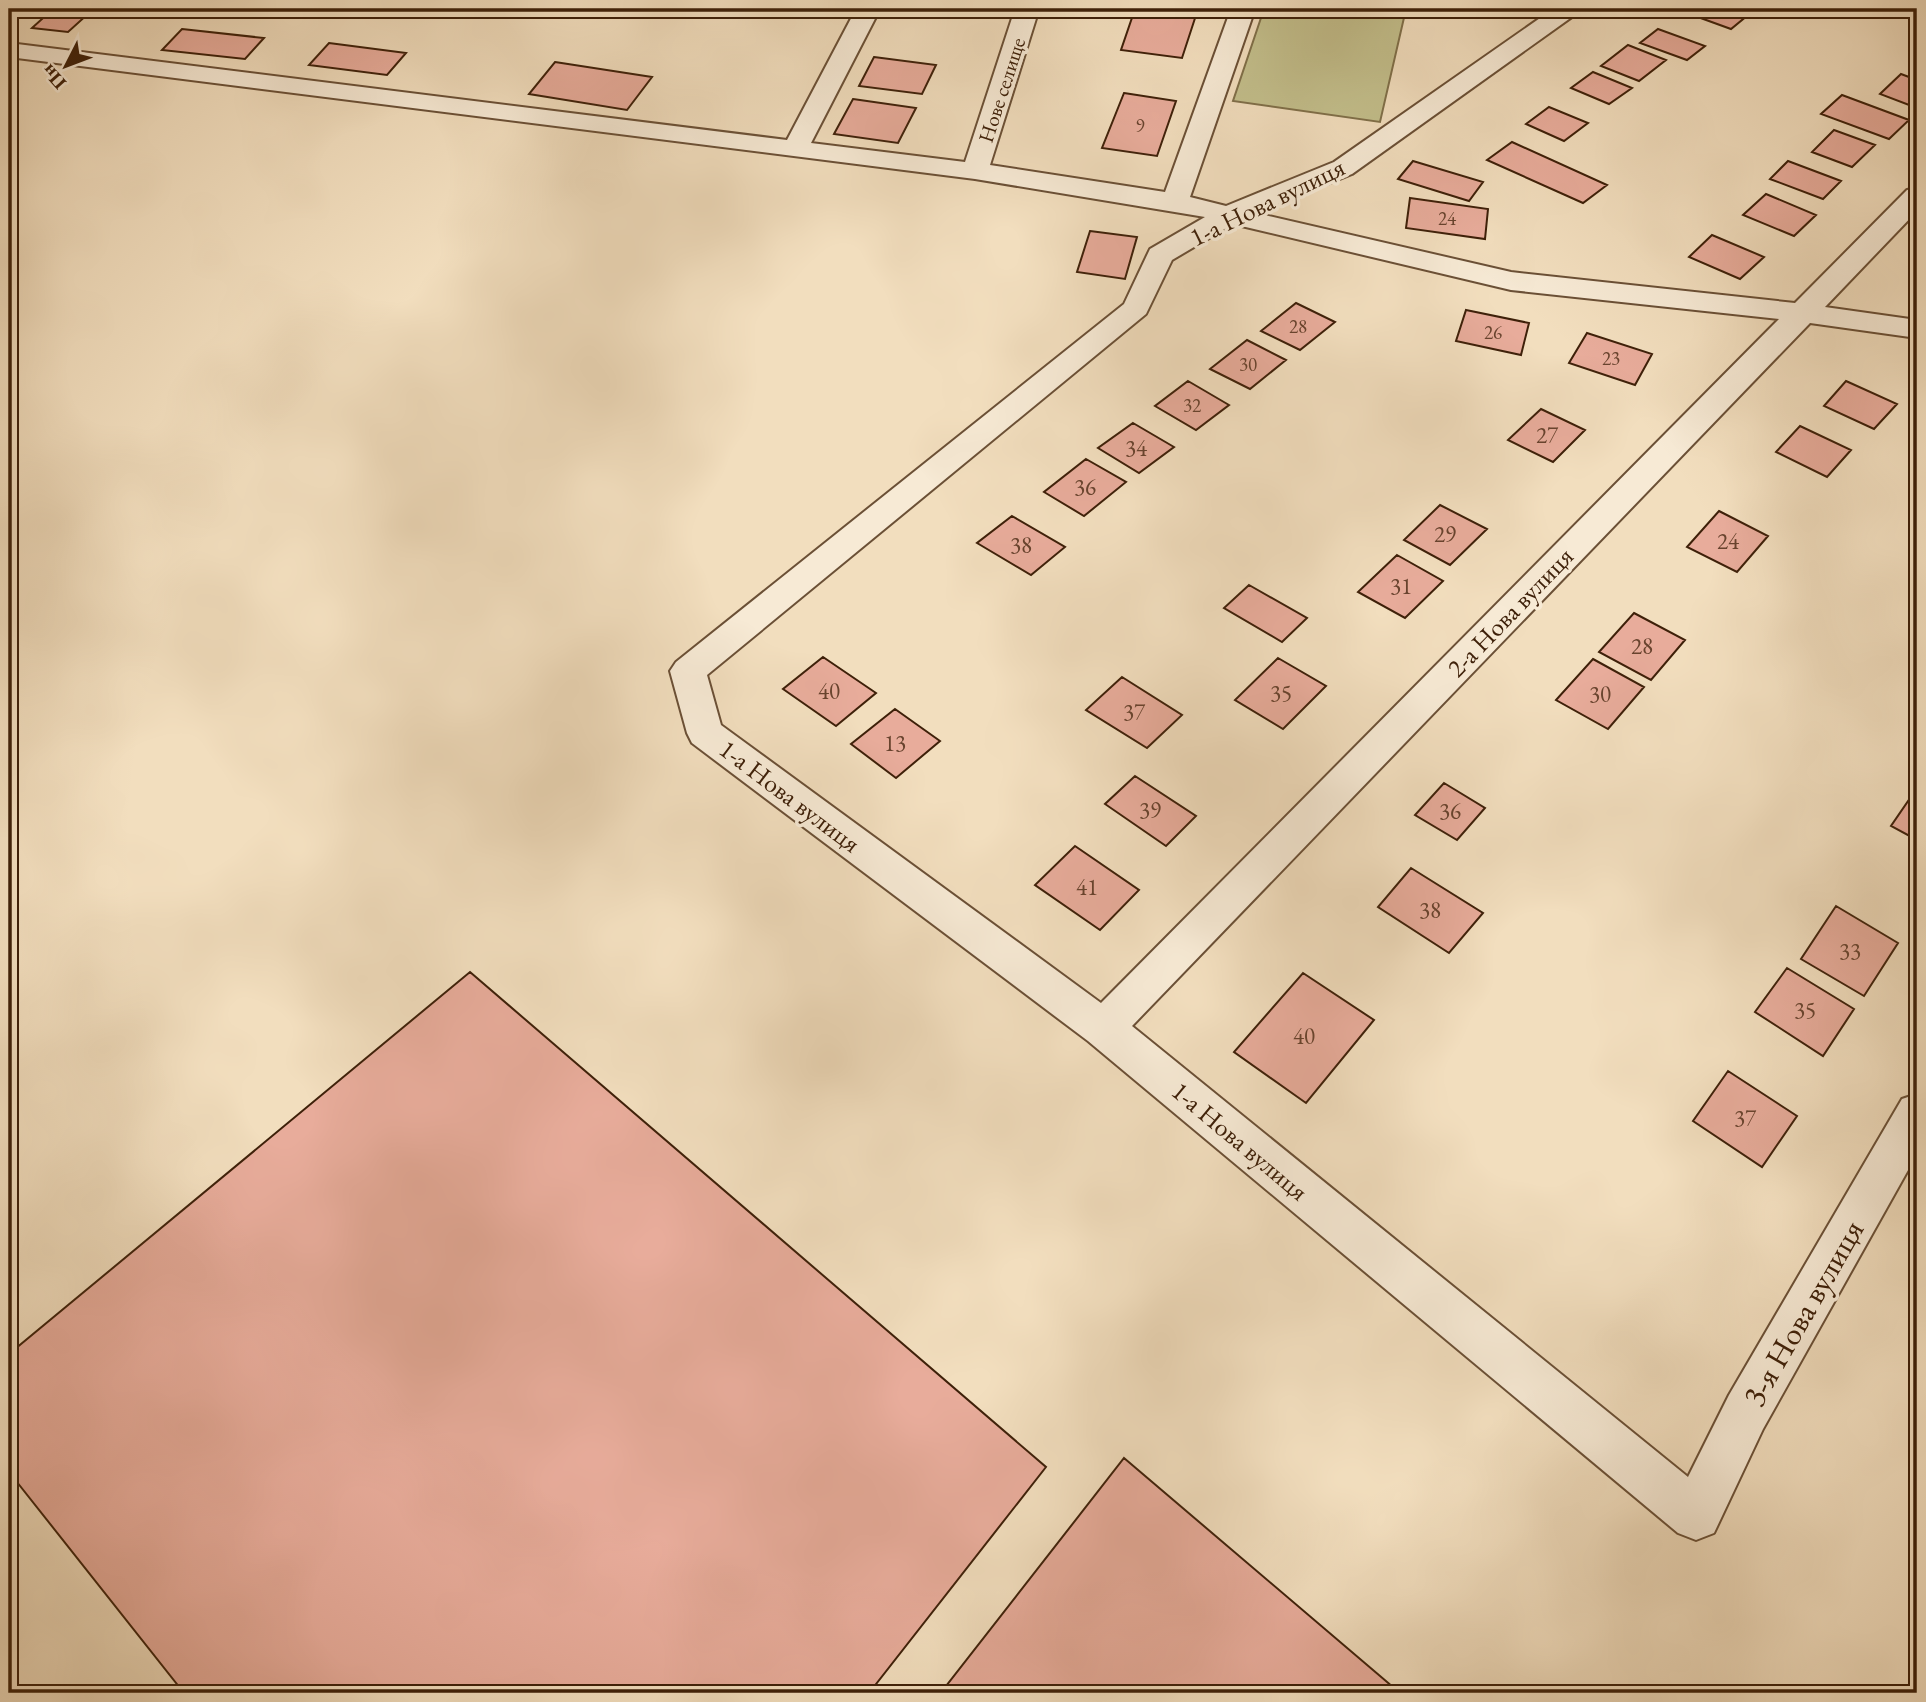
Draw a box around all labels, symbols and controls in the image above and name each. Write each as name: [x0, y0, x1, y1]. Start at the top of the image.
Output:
north arrow: [32, 32, 102, 102]
street label: Нове селище: [972, 34, 1031, 146]
text: Пн: [36, 59, 72, 95]
house number: 9: [1135, 113, 1145, 138]
street label: 1-а Нова вулиця: [1184, 150, 1350, 254]
house number: 24: [1438, 206, 1457, 231]
house number: 28: [1289, 314, 1307, 339]
house number: 26: [1484, 320, 1502, 345]
house number: 23: [1602, 346, 1620, 371]
house number: 30: [1239, 352, 1257, 377]
house number: 32: [1183, 393, 1201, 418]
house number: 27: [1536, 420, 1559, 450]
house number: 34: [1125, 433, 1148, 463]
house number: 36: [1074, 472, 1096, 502]
house number: 29: [1434, 519, 1456, 549]
house number: 24: [1717, 526, 1740, 556]
house number: 38: [1010, 530, 1032, 560]
street label: 2-а Нова вулиця: [1439, 540, 1581, 684]
house number: 31: [1390, 571, 1412, 601]
house number: 28: [1631, 631, 1653, 661]
house number: 40: [818, 676, 840, 706]
house number: 35: [1270, 678, 1292, 708]
house number: 30: [1589, 679, 1611, 709]
house number: 37: [1123, 697, 1146, 727]
house number: 13: [884, 728, 906, 758]
street label: 1-а Нова вулиця: [713, 732, 867, 860]
house number: 39: [1139, 795, 1161, 825]
house number: 36: [1439, 796, 1461, 826]
house number: 41: [1076, 872, 1098, 902]
house number: 38: [1419, 895, 1441, 925]
house number: 33: [1839, 936, 1861, 966]
house number: 35: [1794, 995, 1816, 1025]
house number: 40: [1293, 1021, 1315, 1051]
street label: 1-а Нова вулиця: [1165, 1074, 1315, 1208]
house number: 37: [1734, 1103, 1757, 1133]
street label: 3-я Нова вулиця: [1733, 1212, 1873, 1414]

